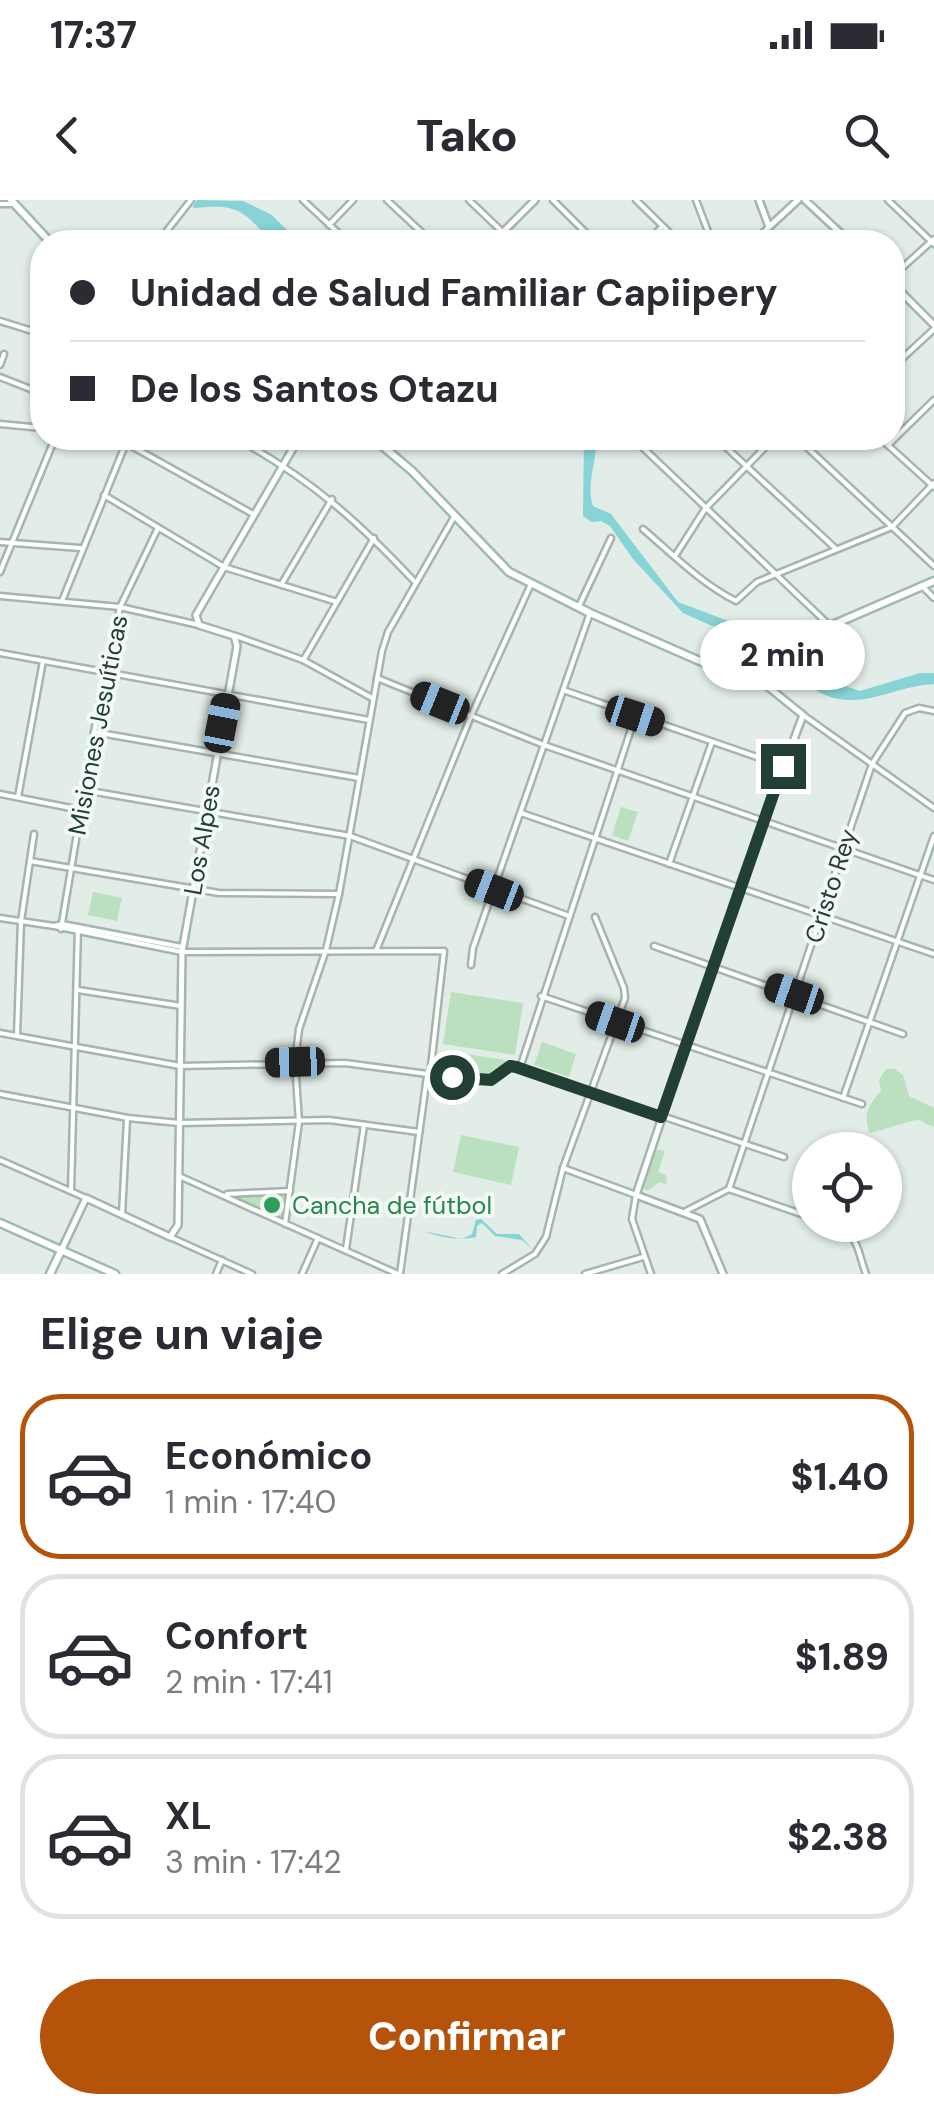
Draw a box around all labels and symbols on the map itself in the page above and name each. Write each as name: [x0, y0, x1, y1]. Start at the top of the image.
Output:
street label: Misiones Jesuíticas: [60, 612, 136, 838]
callout: 2 min: [700, 621, 866, 691]
car: [407, 678, 473, 728]
car: [202, 691, 242, 755]
car: [602, 692, 668, 740]
route end: [761, 744, 806, 789]
street label: Los Alpes: [176, 782, 228, 898]
street label: Cristo Rey: [797, 825, 865, 947]
car: [461, 865, 527, 915]
car: [761, 970, 827, 1018]
car: [582, 998, 648, 1046]
car: [264, 1046, 326, 1078]
route start: [430, 1055, 475, 1100]
place label: Cancha de fútbol: [292, 1189, 492, 1222]
marker: Cancha de fútbol: [261, 1194, 283, 1216]

